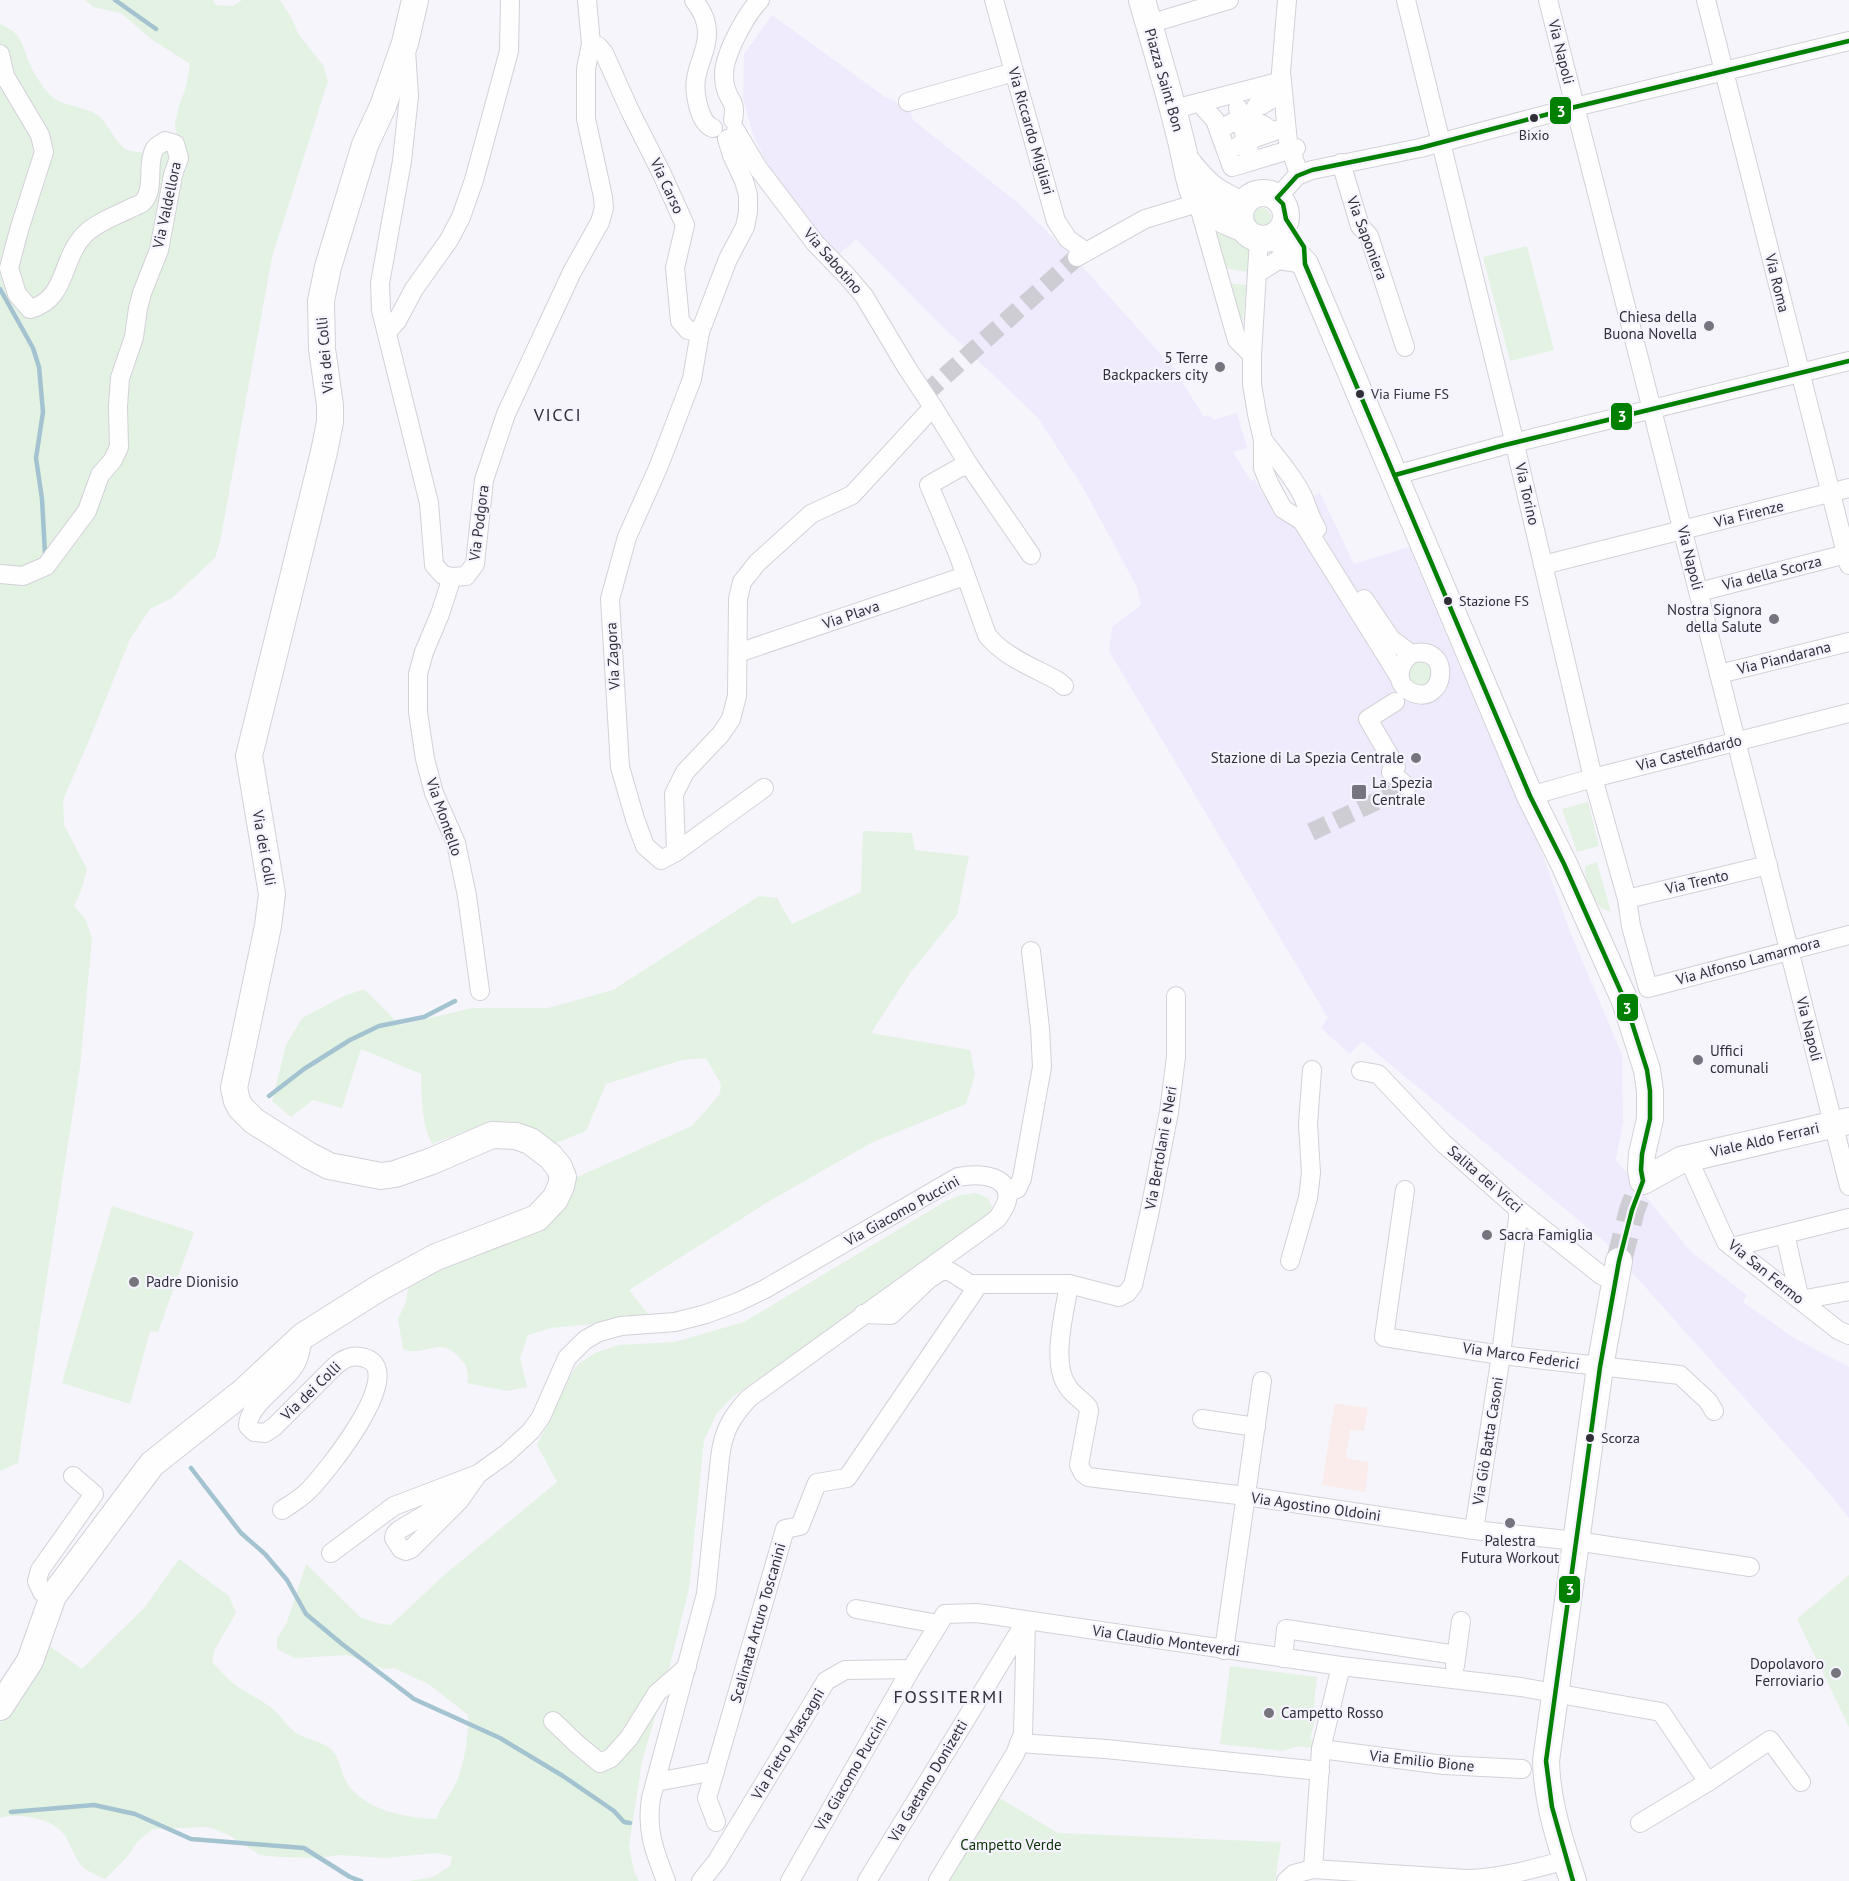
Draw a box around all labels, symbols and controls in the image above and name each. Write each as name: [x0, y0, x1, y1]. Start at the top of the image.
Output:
street label: Via Napoli: [1544, 17, 1579, 86]
street label: Piazza Saint Bon: [1141, 26, 1188, 134]
street label: Via Riccardo Migliari: [1004, 64, 1059, 197]
line badge: 3: [1549, 96, 1572, 125]
text: 3: [1556, 101, 1566, 121]
marker: Bixio: [1528, 112, 1540, 124]
place label: Bixio: [1519, 126, 1549, 144]
street label: Via Carso: [646, 154, 689, 217]
street label: Via Valdellora: [148, 160, 185, 251]
street label: Via Saponiera: [1342, 192, 1392, 282]
street label: Via Sabotino: [799, 223, 867, 297]
street label: Via Roma: [1761, 251, 1794, 314]
place label: Chiesa della Buona Novella: [1604, 307, 1697, 343]
street label: Via dei Colli: [312, 316, 337, 395]
marker: Chiesa della Buona Novella: [1702, 319, 1716, 333]
place label: 5 Terre Backpackers city: [1103, 348, 1208, 384]
marker: 5 Terre Backpackers city: [1213, 360, 1227, 374]
place label: Via Fiume FS: [1370, 385, 1449, 403]
marker: Via Fiume FS: [1354, 388, 1366, 400]
line badge: 3: [1610, 402, 1633, 431]
district label: VICCI: [533, 403, 582, 426]
text: 3: [1617, 406, 1627, 426]
street label: Via Torino: [1511, 460, 1544, 527]
street label: Via Podgora: [464, 484, 493, 563]
street label: Via Firenze: [1711, 496, 1786, 532]
street label: Via Napoli: [1673, 523, 1708, 592]
street label: Via della Scorza: [1719, 551, 1823, 594]
place label: Stazione FS: [1459, 592, 1529, 610]
marker: Stazione FS: [1442, 595, 1454, 607]
street label: Via Plava: [819, 596, 882, 633]
place label: Nostra Signora della Salute: [1667, 600, 1762, 636]
marker: Nostra Signora della Salute: [1767, 612, 1781, 626]
street label: Via Zagora: [601, 622, 624, 691]
street label: Via Piandarana: [1734, 637, 1833, 679]
street label: Via Castelfidardo: [1633, 730, 1743, 775]
place label: Stazione di La Spezia Centrale: [1211, 748, 1404, 767]
marker: Stazione di La Spezia Centrale: [1409, 751, 1423, 765]
place label: La Spezia Centrale: [1372, 773, 1433, 809]
street label: Via Montello: [422, 774, 467, 858]
marker: La Spezia Centrale: [1350, 783, 1368, 801]
street label: Via dei Colli: [248, 808, 280, 887]
street label: Via Trento: [1663, 865, 1730, 898]
street label: Via Alfonso Lamarmora: [1673, 932, 1822, 989]
line badge: 3: [1616, 993, 1639, 1022]
street label: Via Napoli: [1792, 994, 1827, 1063]
text: 3: [1622, 998, 1632, 1018]
place label: Uffici comunali: [1710, 1041, 1769, 1077]
marker: Uffici comunali: [1691, 1053, 1705, 1067]
street label: Via Bertolani e Neri: [1140, 1085, 1181, 1212]
street label: Viale Aldo Ferrari: [1708, 1118, 1821, 1161]
street label: Salita dei Vicci: [1444, 1141, 1527, 1216]
street label: Via Giacomo Puccini: [840, 1171, 963, 1251]
place label: Sacra Famiglia: [1499, 1225, 1593, 1244]
marker: Sacra Famiglia: [1480, 1228, 1494, 1242]
street label: Via San Fermo: [1724, 1235, 1808, 1308]
place label: Padre Dionisio: [146, 1272, 239, 1291]
marker: Padre Dionisio: [127, 1275, 141, 1289]
street label: Via Marco Federici: [1460, 1338, 1581, 1373]
street label: Via dei Colli: [276, 1357, 345, 1425]
street label: Via Giò Batta Casoni: [1468, 1376, 1507, 1507]
place label: Scorza: [1601, 1429, 1640, 1447]
marker: Scorza: [1584, 1432, 1596, 1444]
street label: Via Agostino Oldoini: [1249, 1488, 1382, 1525]
marker: Palestra Futura Workout: [1503, 1516, 1517, 1530]
place label: Palestra Futura Workout: [1461, 1531, 1559, 1567]
street label: Scalinata Arturo Toscanini: [726, 1541, 790, 1705]
line badge: 3: [1558, 1575, 1581, 1604]
text: 3: [1565, 1579, 1575, 1599]
street label: Via Claudio Monteverdi: [1090, 1621, 1241, 1660]
place label: Dopolavoro Ferroviario: [1750, 1654, 1824, 1690]
marker: Dopolavoro Ferroviario: [1829, 1666, 1843, 1680]
street label: Via Pietro Mascagni: [746, 1685, 828, 1804]
district label: FOSSITERMI: [894, 1685, 1004, 1708]
place label: Campetto Rosso: [1281, 1703, 1384, 1722]
marker: Campetto Rosso: [1262, 1706, 1276, 1720]
street label: Via Giacomo Puccini: [810, 1713, 891, 1835]
street label: Via Gaetano Donizetti: [883, 1716, 972, 1846]
street label: Via Emilio Bione: [1368, 1745, 1475, 1775]
park label: Campetto Verde: [960, 1835, 1062, 1854]

